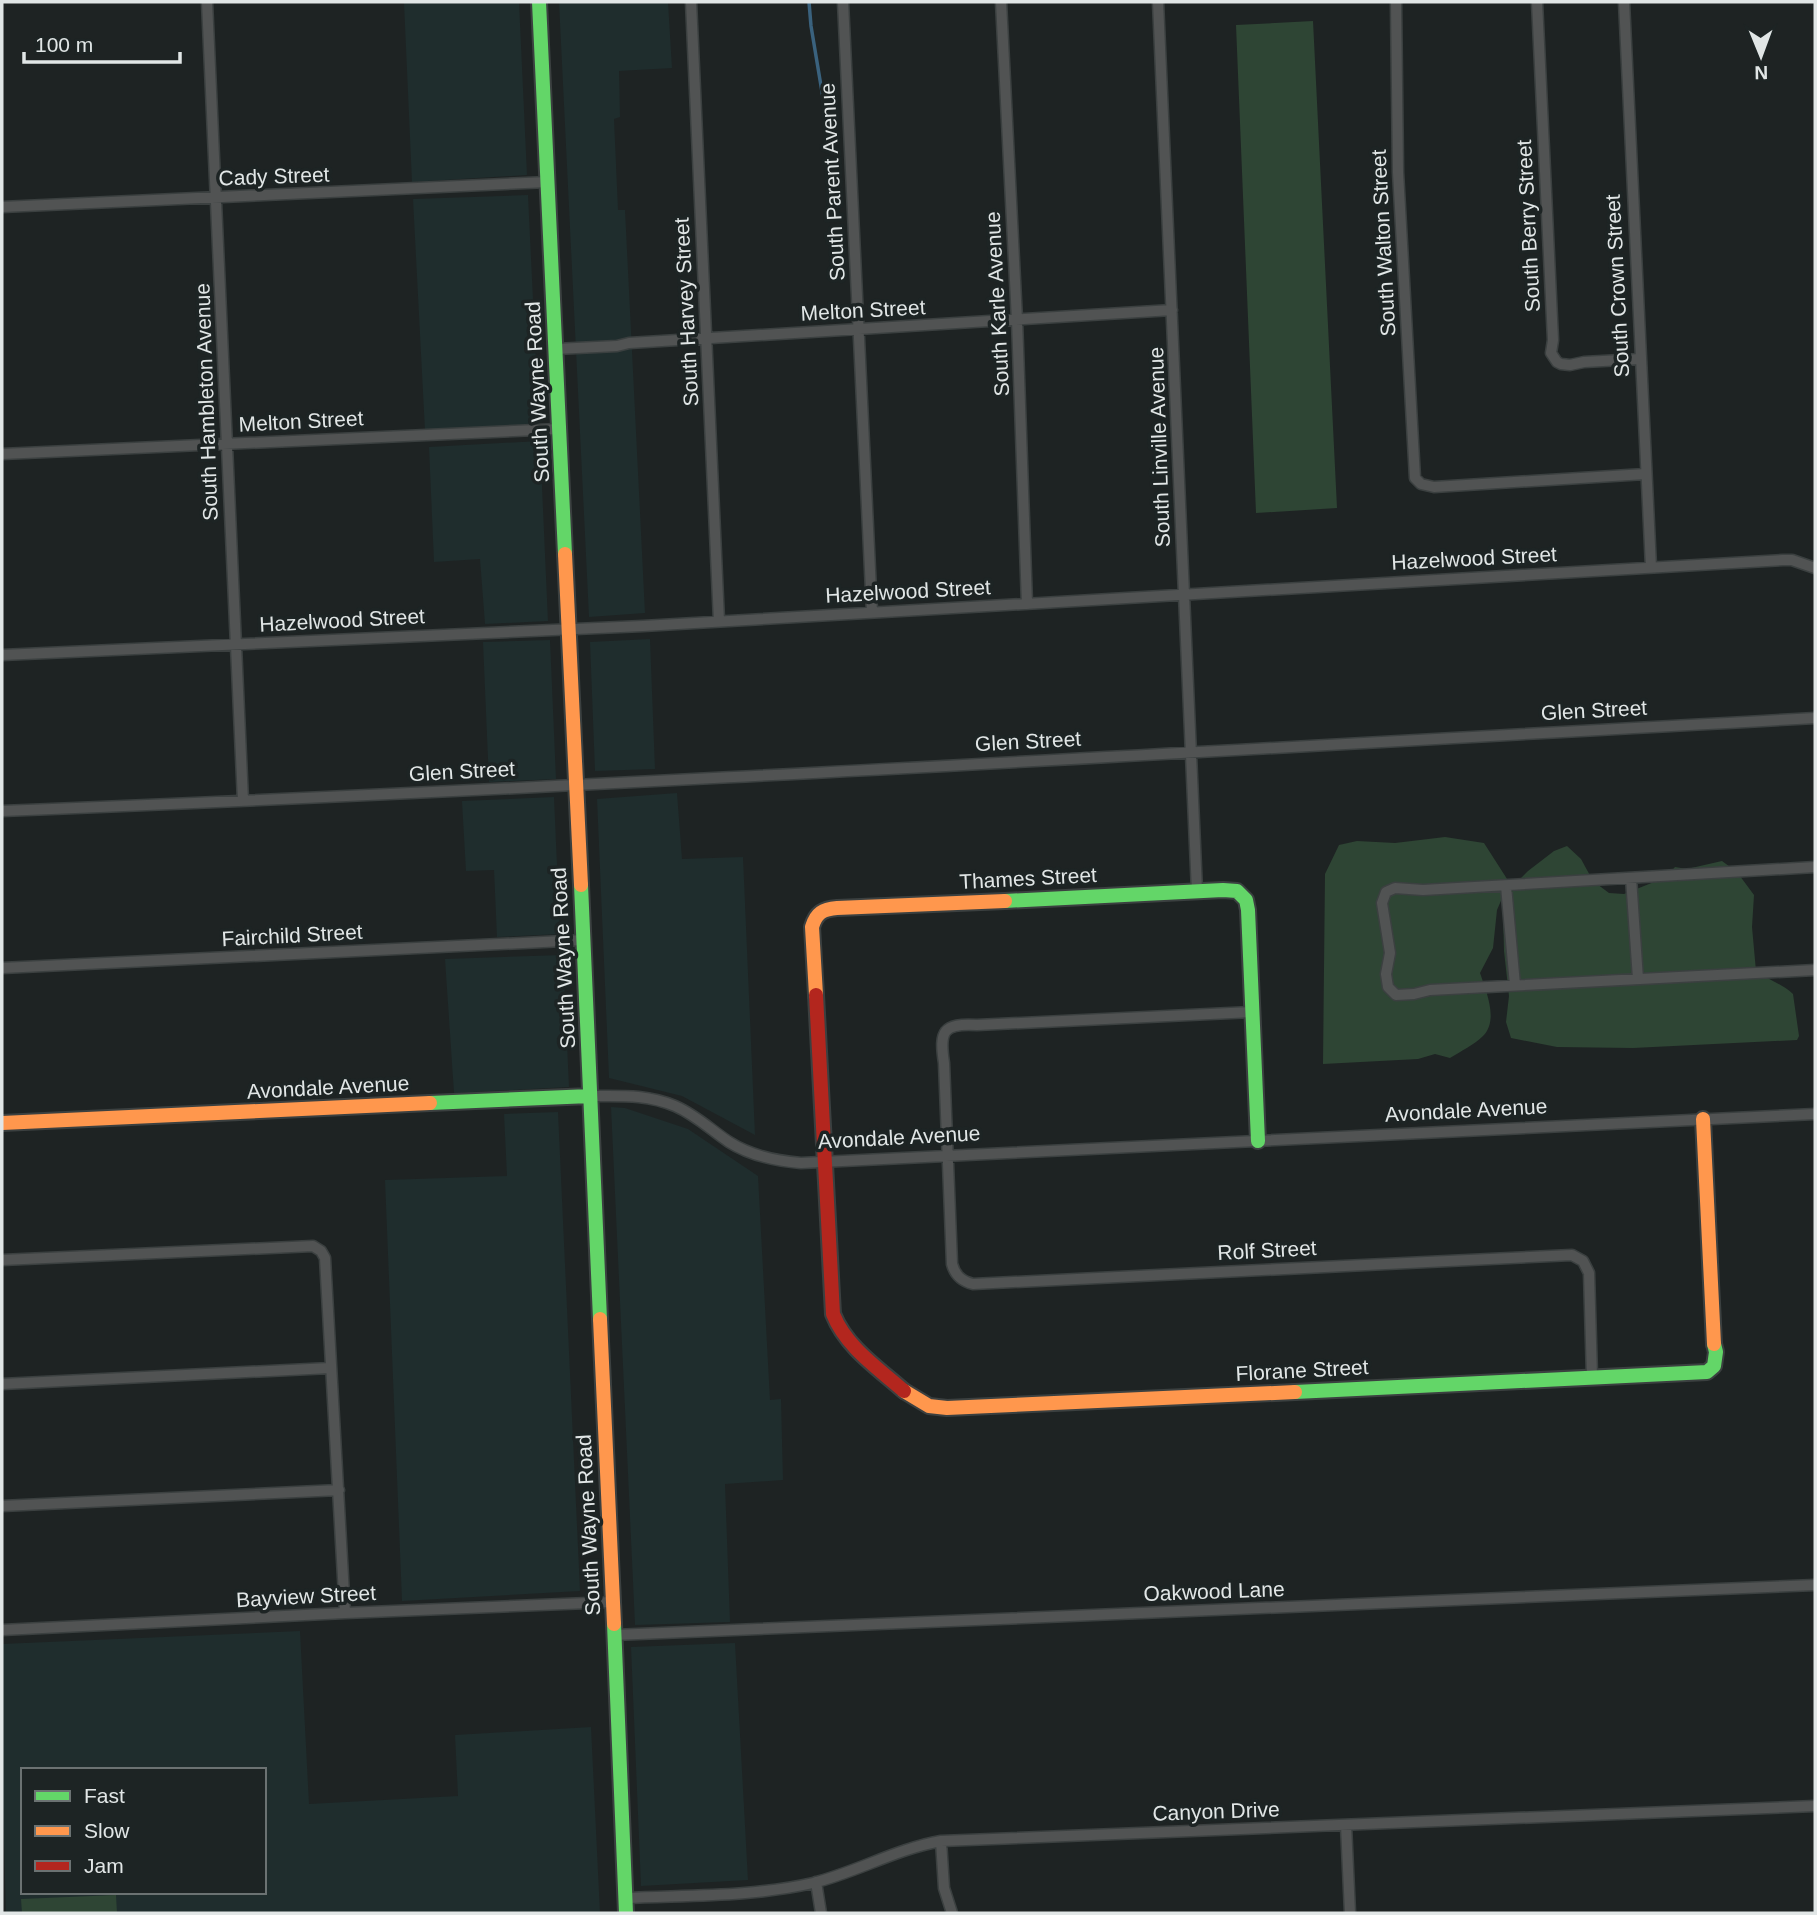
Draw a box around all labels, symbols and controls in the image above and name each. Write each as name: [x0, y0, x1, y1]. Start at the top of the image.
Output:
scale bar: [24, 21, 180, 65]
north arrow: [1726, 21, 1796, 91]
text: 100 m: [35, 33, 93, 56]
text: N: [1754, 62, 1768, 83]
street label: South Parent Avenue: [815, 82, 849, 282]
street label: South Berry Street: [1512, 139, 1544, 313]
street label: South Walton Street: [1367, 149, 1399, 337]
street label: Cady Street: [218, 163, 330, 189]
street label: South Crown Street: [1601, 194, 1633, 378]
street label: South Karle Avenue: [981, 211, 1013, 397]
street label: South Harvey Street: [670, 217, 702, 407]
street label: South Hambleton Avenue: [190, 283, 222, 521]
street label: Melton Street: [800, 295, 926, 325]
street label: South Wayne Road: [521, 301, 553, 483]
street label: South Linville Avenue: [1144, 346, 1174, 548]
street label: Melton Street: [238, 406, 364, 436]
street label: Hazelwood Street: [1391, 542, 1558, 574]
street label: Hazelwood Street: [825, 575, 992, 607]
street label: Hazelwood Street: [259, 604, 426, 636]
street label: Glen Street: [1540, 696, 1648, 724]
street label: Glen Street: [974, 727, 1082, 755]
street label: Glen Street: [408, 757, 516, 785]
street label: Thames Street: [959, 863, 1098, 893]
street label: South Wayne Road: [547, 867, 579, 1049]
street label: Fairchild Street: [221, 920, 363, 950]
street label: Avondale Avenue: [246, 1071, 410, 1103]
street label: Avondale Avenue: [1384, 1094, 1548, 1126]
street label: Avondale Avenue: [817, 1121, 981, 1153]
street label: Rolf Street: [1217, 1236, 1317, 1264]
street label: Florane Street: [1235, 1355, 1369, 1385]
street label: South Wayne Road: [572, 1434, 604, 1616]
street label: Oakwood Lane: [1143, 1577, 1285, 1605]
street label: Bayview Street: [235, 1581, 377, 1611]
legend: [21, 1768, 266, 1894]
text: Fast: [84, 1784, 125, 1807]
street label: Canyon Drive: [1152, 1797, 1280, 1825]
text: Slow: [84, 1819, 130, 1842]
text: Jam: [84, 1854, 124, 1877]

